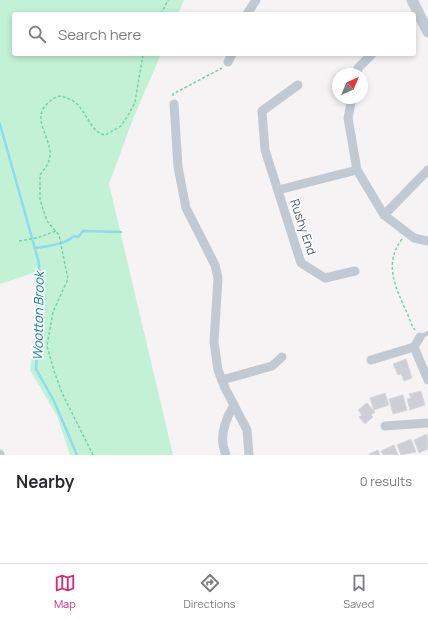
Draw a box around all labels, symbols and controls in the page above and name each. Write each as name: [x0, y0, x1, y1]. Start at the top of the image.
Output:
search box: [12, 12, 416, 56]
icon: search: [26, 23, 48, 45]
text: Search here: [58, 24, 141, 45]
north arrow: [332, 68, 368, 104]
street label: Rushy End: [286, 197, 321, 257]
water label: Wootton Brook: [28, 269, 48, 361]
text: Nearby: [16, 470, 74, 493]
text: 0 results: [360, 472, 412, 490]
tab: Map: [54, 572, 76, 611]
tab: Directions: [183, 572, 236, 611]
tab: Saved: [343, 572, 374, 611]

